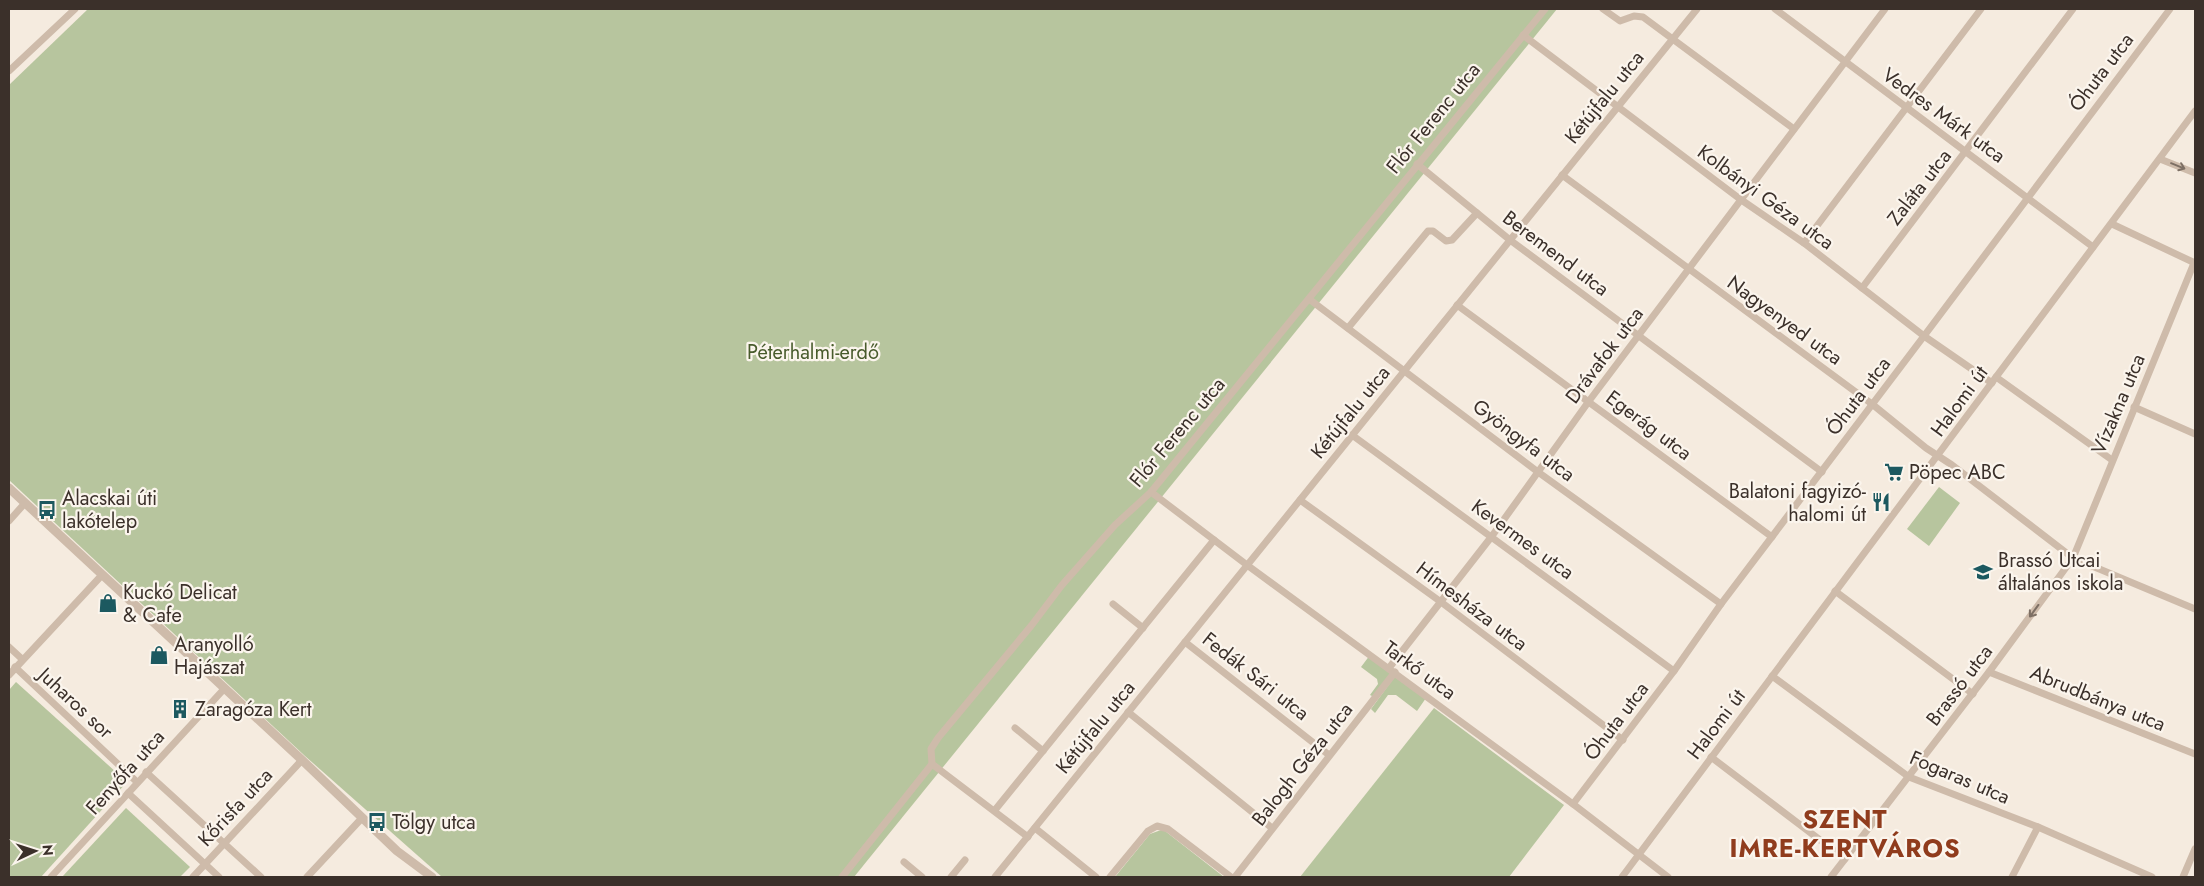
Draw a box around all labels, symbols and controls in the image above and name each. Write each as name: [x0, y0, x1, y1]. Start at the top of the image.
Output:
street label: Óhuta utca: [2062, 27, 2141, 118]
street label: Kétújfalu utca: [1558, 45, 1651, 150]
street label: Flór Ferenc utca: [1379, 57, 1487, 180]
street label: Vedres Márk utca: [1876, 61, 2011, 170]
street label: Kolbányi Géza utca: [1691, 138, 1840, 257]
street label: Zaláta utca: [1880, 143, 1958, 232]
one-way arrow: [2170, 161, 2185, 171]
street label: Beremend utca: [1496, 204, 1615, 303]
street label: Nagyenyed utca: [1721, 269, 1848, 372]
street label: Drávafok utca: [1558, 301, 1650, 410]
park label: Péterhalmi-erdő: [747, 338, 879, 367]
street label: Vízakna utca: [2084, 349, 2153, 459]
street label: Óhuta utca: [1819, 351, 1898, 442]
street label: Kétújfalu utca: [1304, 360, 1397, 465]
street label: Halomi út: [1924, 360, 1995, 443]
street label: Flór Ferenc utca: [1123, 371, 1232, 494]
street label: Egerág utca: [1600, 383, 1698, 467]
street label: Gyöngyfa utca: [1466, 392, 1581, 489]
place label: Pöpec ABC: [1909, 458, 2006, 487]
supermarket icon: Pöpec ABC: [1883, 461, 1905, 483]
place label: Balatoni fagyizó- halomi út: [1729, 477, 1867, 529]
place label: Alacskai úti lakótelep: [62, 484, 157, 536]
restaurant icon: Balatoni fagyizó- halomi út: [1870, 491, 1892, 513]
street label: Kevermes utca: [1465, 492, 1580, 587]
bus stop icon: Alacskai úti lakótelep: [36, 499, 58, 521]
place label: Brassó Utcai általános iskola: [1998, 546, 2123, 598]
street label: Hímesháza utca: [1410, 555, 1534, 658]
school or university icon: Brassó Utcai általános iskola: [1972, 561, 1994, 583]
place label: Kuckó Delicat & Cafe: [123, 578, 237, 630]
shop icon: Kuckó Delicat & Cafe: [97, 592, 119, 614]
one-way arrow: [2029, 604, 2039, 618]
street label: Fedák Sári utca: [1196, 625, 1315, 727]
place label: Aranyolló Hajászat: [174, 630, 254, 682]
street label: Tarkő utca: [1377, 634, 1462, 707]
street label: Brassó utca: [1919, 639, 2000, 732]
shop icon: Aranyolló Hajászat: [148, 644, 170, 666]
street label: Abrudbánya utca: [2026, 658, 2170, 739]
street label: Juharos sor: [30, 659, 120, 746]
street label: Kétújfalu utca: [1049, 675, 1142, 780]
street label: Óhuta utca: [1577, 676, 1656, 767]
street label: Halomi út: [1680, 683, 1753, 766]
place label: Zaragóza Kert: [195, 695, 312, 724]
street label: Balogh Géza utca: [1245, 697, 1360, 832]
building icon: Zaragóza Kert: [169, 698, 191, 720]
street label: Fenyőfa utca: [79, 723, 171, 821]
street label: Fogaras utca: [1905, 743, 2014, 812]
street label: Kőrisfa utca: [191, 762, 279, 853]
district label: SZENT IMRE-KERTVÁROS: [1729, 801, 1961, 866]
place label: Tölgy utca: [392, 808, 476, 837]
bus stop icon: Tölgy utca: [366, 811, 388, 833]
north arrow: [10, 826, 60, 876]
text: N: [38, 844, 58, 856]

